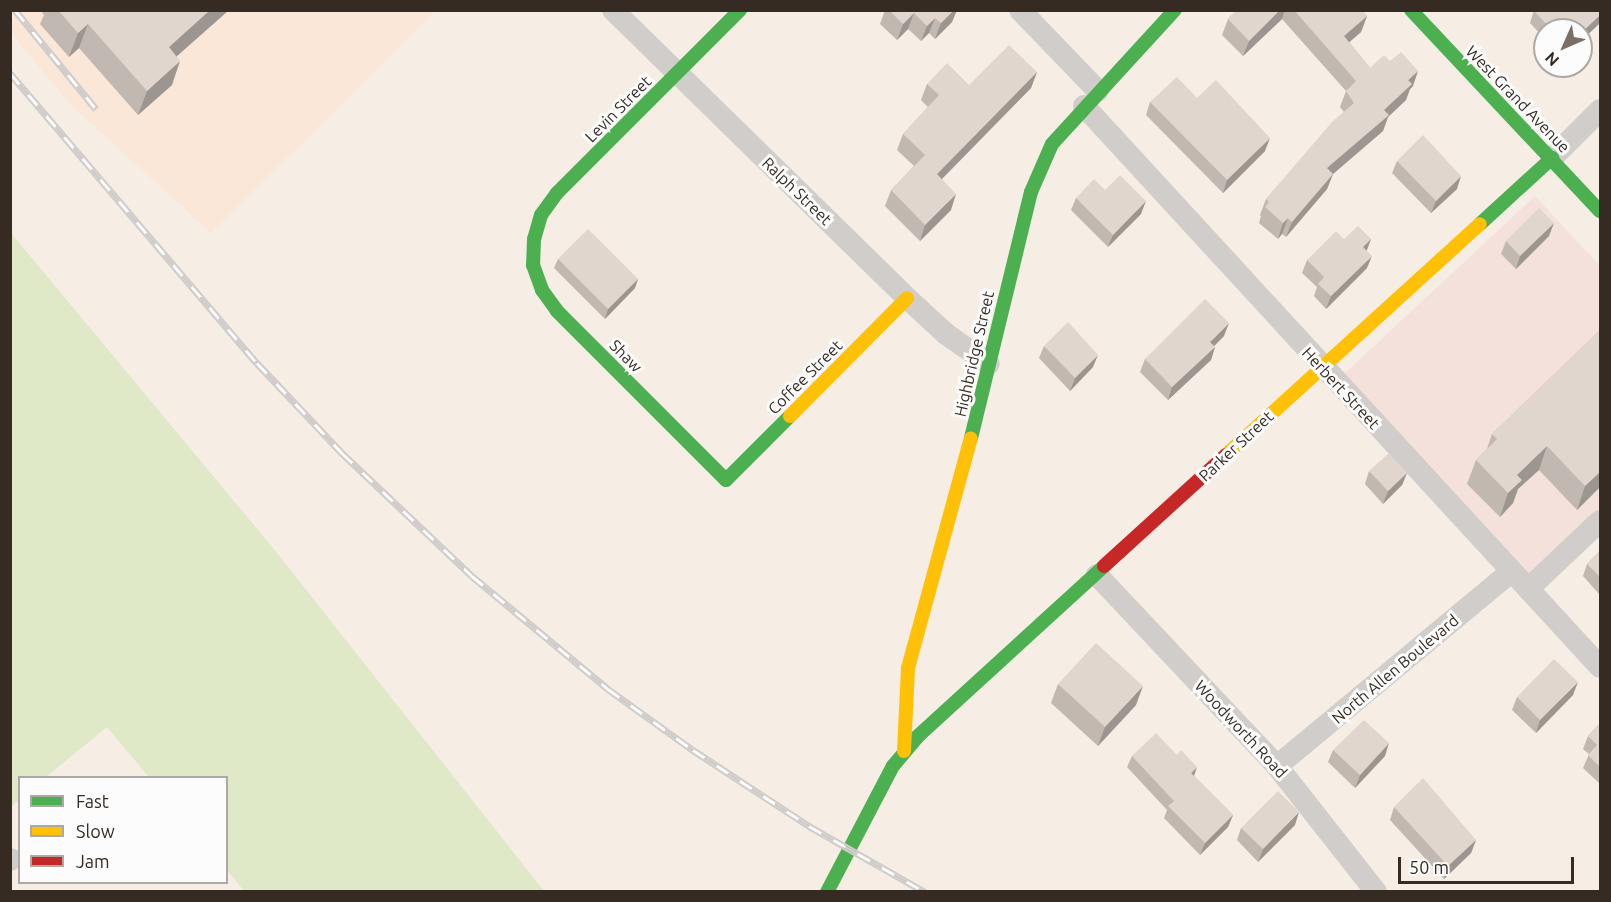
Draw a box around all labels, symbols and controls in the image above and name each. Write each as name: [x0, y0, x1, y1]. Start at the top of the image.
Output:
north arrow: [1533, 18, 1593, 78]
street label: West Grand Avenue: [1462, 42, 1574, 156]
text: N: [1541, 49, 1562, 70]
street label: Levin Street: [581, 72, 655, 146]
street label: Ralph Street: [758, 153, 836, 229]
street label: Highbridge Street: [950, 289, 998, 419]
street label: Shaw: [606, 336, 646, 376]
street label: Coffee Street: [764, 336, 846, 418]
street label: Herbert Street: [1298, 343, 1384, 433]
street label: Parker Street: [1195, 407, 1277, 485]
street label: North Allen Boulevard: [1328, 610, 1462, 728]
street label: Woodworth Road: [1191, 676, 1291, 782]
legend: [18, 776, 228, 884]
text: Fast: [76, 791, 109, 811]
text: Slow: [76, 821, 115, 841]
scale bar: [1401, 845, 1576, 883]
text: Jam: [76, 851, 110, 871]
text: 50 m: [1409, 857, 1449, 877]

